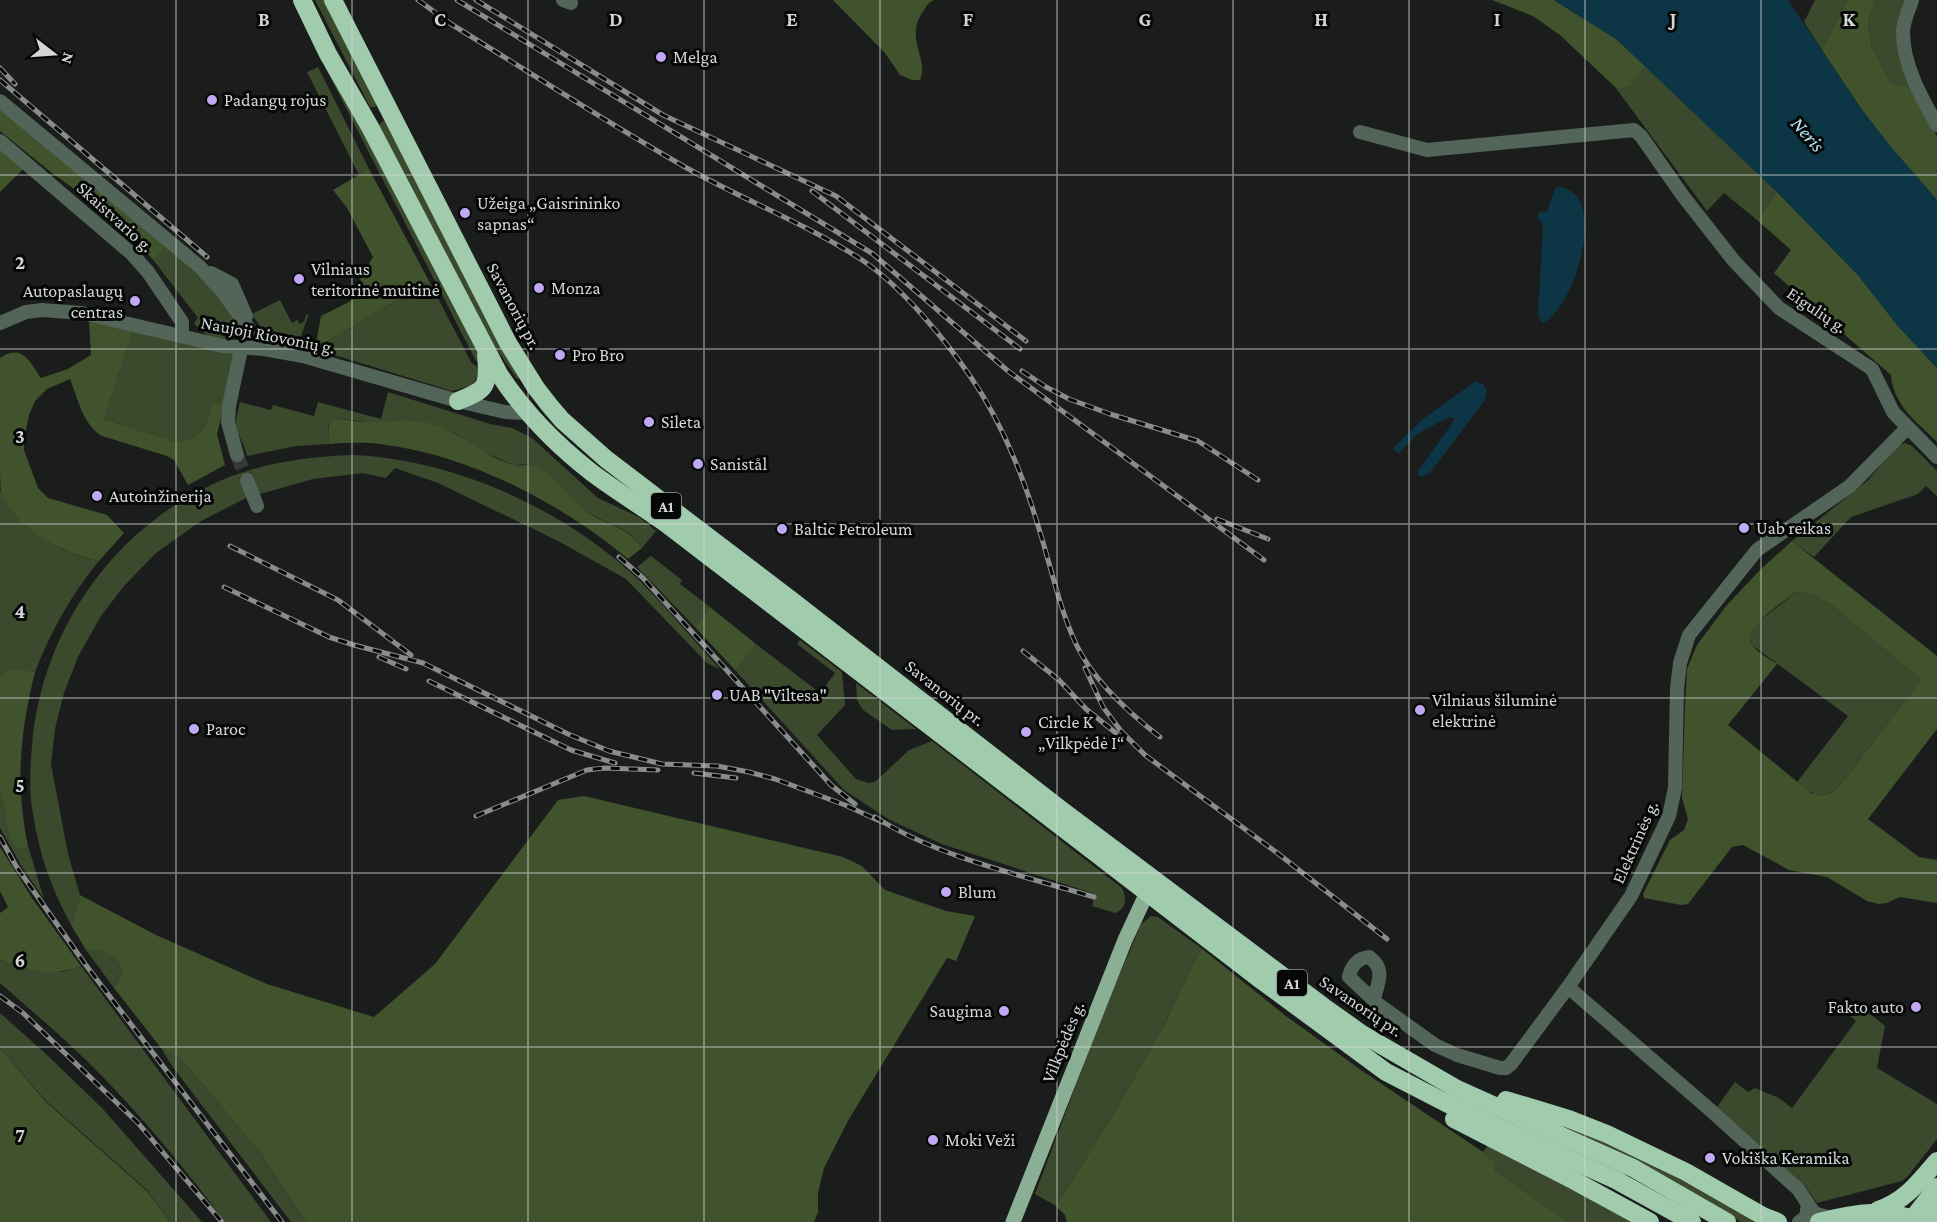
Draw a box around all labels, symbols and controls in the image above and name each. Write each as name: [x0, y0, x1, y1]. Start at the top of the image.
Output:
text: B: [258, 8, 270, 30]
text: C: [434, 8, 446, 30]
text: D: [609, 8, 623, 30]
text: E: [786, 8, 798, 30]
text: F: [963, 8, 974, 30]
text: G: [1139, 8, 1152, 30]
text: H: [1314, 8, 1328, 30]
text: I: [1494, 8, 1501, 30]
text: J: [1668, 8, 1677, 30]
text: K: [1843, 8, 1857, 30]
north arrow: [24, 24, 84, 84]
place label: Melga: [673, 47, 718, 67]
marker: Melga: [654, 50, 668, 64]
text: N: [58, 51, 78, 66]
place label: Padangų rojus: [224, 90, 326, 111]
marker: Padangų rojus: [205, 93, 219, 107]
water label: Neris: [1787, 112, 1830, 157]
street label: Skaistvario g.: [73, 178, 157, 256]
place label: Užeiga „Gaisrininko sapnas“: [477, 193, 620, 234]
marker: Užeiga „Gaisrininko sapnas“: [458, 206, 472, 220]
text: 2: [15, 251, 25, 273]
place label: Vilniaus teritorinė muitinė: [311, 259, 440, 300]
street label: Savanorių pr.: [483, 259, 545, 353]
marker: Vilniaus teritorinė muitinė: [292, 272, 306, 286]
place label: Monza: [551, 278, 601, 298]
place label: Autopaslaugų centras: [23, 281, 123, 322]
marker: Monza: [532, 281, 546, 295]
street label: Eigulių g.: [1783, 283, 1851, 337]
marker: Autopaslaugų centras: [128, 294, 142, 308]
street label: Naujoji Riovonių g.: [199, 312, 337, 359]
place label: Pro Bro: [572, 345, 624, 365]
marker: Pro Bro: [553, 348, 567, 362]
place label: Sileta: [661, 412, 701, 432]
marker: Sileta: [642, 415, 656, 429]
text: 3: [15, 425, 25, 447]
place label: Sanistål: [710, 454, 767, 474]
marker: Sanistål: [691, 457, 705, 471]
place label: Autoinžinerija: [109, 486, 212, 507]
marker: Autoinžinerija: [90, 489, 104, 503]
road number: A1: [651, 493, 681, 519]
place label: Uab reikas: [1756, 518, 1831, 538]
place label: Baltic Petroleum: [794, 519, 913, 539]
marker: Uab reikas: [1737, 521, 1751, 535]
marker: Baltic Petroleum: [775, 522, 789, 536]
text: 4: [15, 600, 26, 622]
street label: Savanorių pr.: [901, 656, 989, 730]
place label: UAB "Viltesa": [729, 685, 827, 705]
marker: UAB "Viltesa": [710, 688, 724, 702]
place label: Vilniaus šiluminė elektrinė: [1432, 690, 1557, 731]
marker: Vilniaus šiluminė elektrinė: [1413, 703, 1427, 717]
place label: Circle K „Vilkpėdė I“: [1038, 712, 1124, 753]
place label: Paroc: [206, 719, 246, 739]
marker: Paroc: [187, 722, 201, 736]
marker: Circle K „Vilkpėdė I“: [1019, 725, 1033, 739]
text: 5: [15, 774, 25, 796]
street label: Elektrinės g.: [1608, 797, 1662, 887]
place label: Blum: [958, 882, 997, 902]
marker: Blum: [939, 885, 953, 899]
text: 6: [15, 949, 25, 971]
road number: A1: [1277, 970, 1307, 996]
street label: Savanorių pr.: [1316, 971, 1406, 1041]
place label: Fakto auto: [1828, 997, 1904, 1017]
street label: Vilkpėdės g.: [1038, 999, 1088, 1085]
marker: Fakto auto: [1909, 1000, 1923, 1014]
place label: Saugima: [929, 1001, 992, 1021]
marker: Saugima: [997, 1004, 1011, 1018]
text: 7: [15, 1124, 25, 1146]
place label: Moki Veži: [945, 1130, 1016, 1150]
marker: Moki Veži: [926, 1133, 940, 1147]
place label: Vokiška Keramika: [1722, 1148, 1849, 1168]
marker: Vokiška Keramika: [1703, 1151, 1717, 1165]

